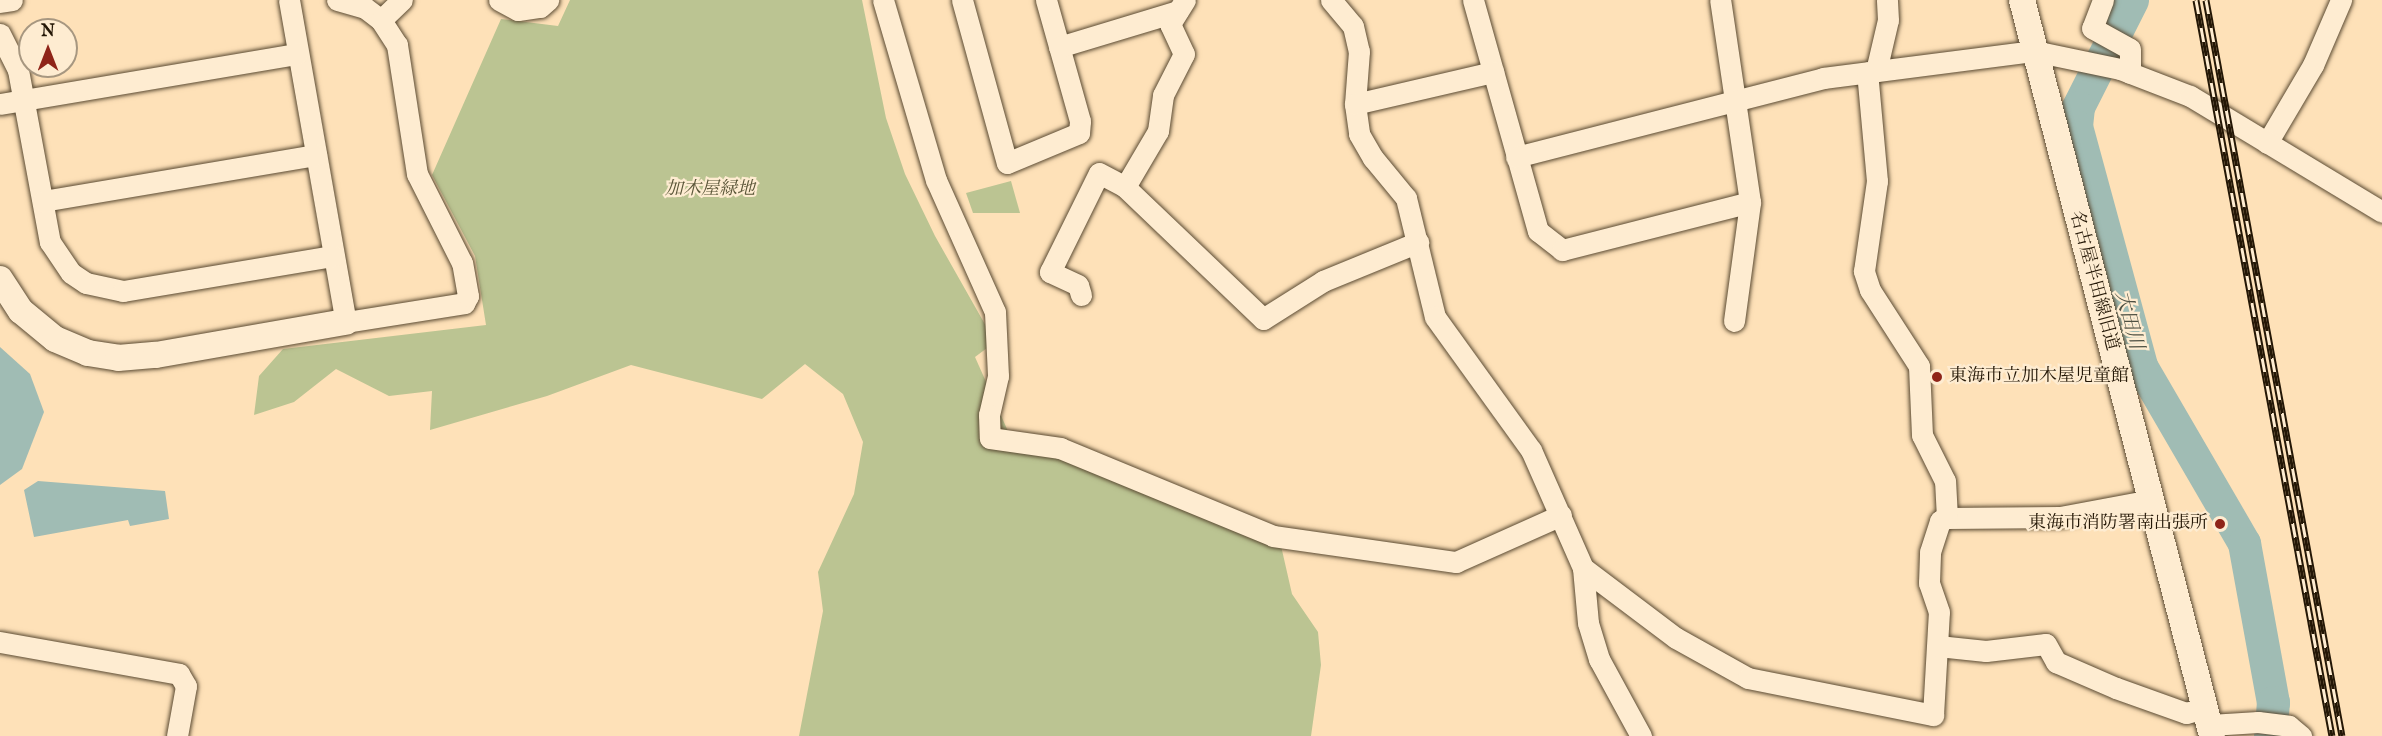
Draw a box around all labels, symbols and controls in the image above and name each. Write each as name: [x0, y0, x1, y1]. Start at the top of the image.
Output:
north arrow: [18, 18, 78, 78]
text: N: [41, 22, 55, 42]
park label: 加木屋緑地: [665, 179, 755, 201]
street label: 名古屋半田線旧道: [2064, 209, 2122, 353]
water label: 大田川: [2110, 288, 2148, 352]
place label: 東海市立加木屋児童館: [1949, 366, 2129, 388]
marker: 東海市立加木屋児童館: [1930, 370, 1944, 384]
place label: 東海市消防署南出張所: [2028, 513, 2208, 535]
marker: 東海市消防署南出張所: [2213, 517, 2227, 531]

